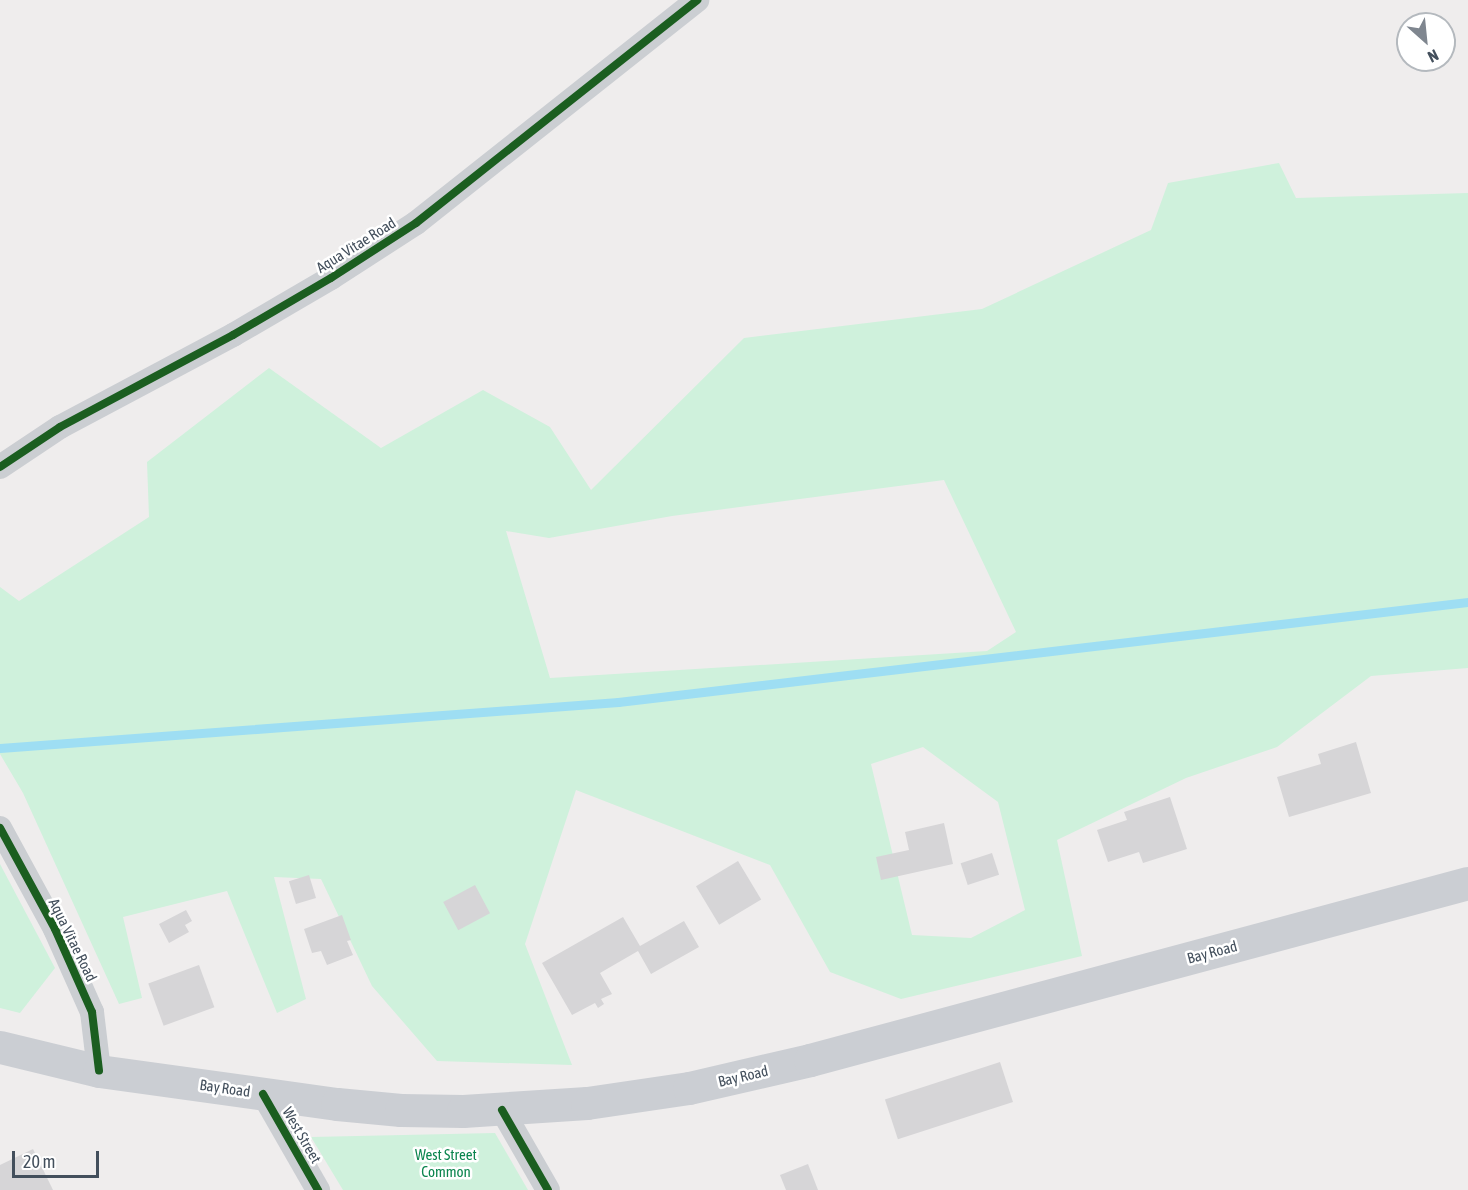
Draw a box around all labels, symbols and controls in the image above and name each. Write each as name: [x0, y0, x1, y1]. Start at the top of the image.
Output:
north arrow: [1396, 12, 1456, 72]
text: N: [1425, 46, 1442, 66]
street label: Aqua Vitae Road: [313, 213, 399, 277]
street label: Aqua Vitae Road: [45, 895, 101, 985]
street label: Bay Road: [1185, 937, 1239, 967]
street label: Bay Road: [716, 1061, 770, 1091]
street label: Bay Road: [199, 1076, 251, 1100]
street label: West Street: [279, 1104, 325, 1166]
scale bar: [15, 1139, 102, 1177]
park label: West Street Common: [415, 1145, 477, 1180]
text: 20 m: [23, 1151, 55, 1172]

